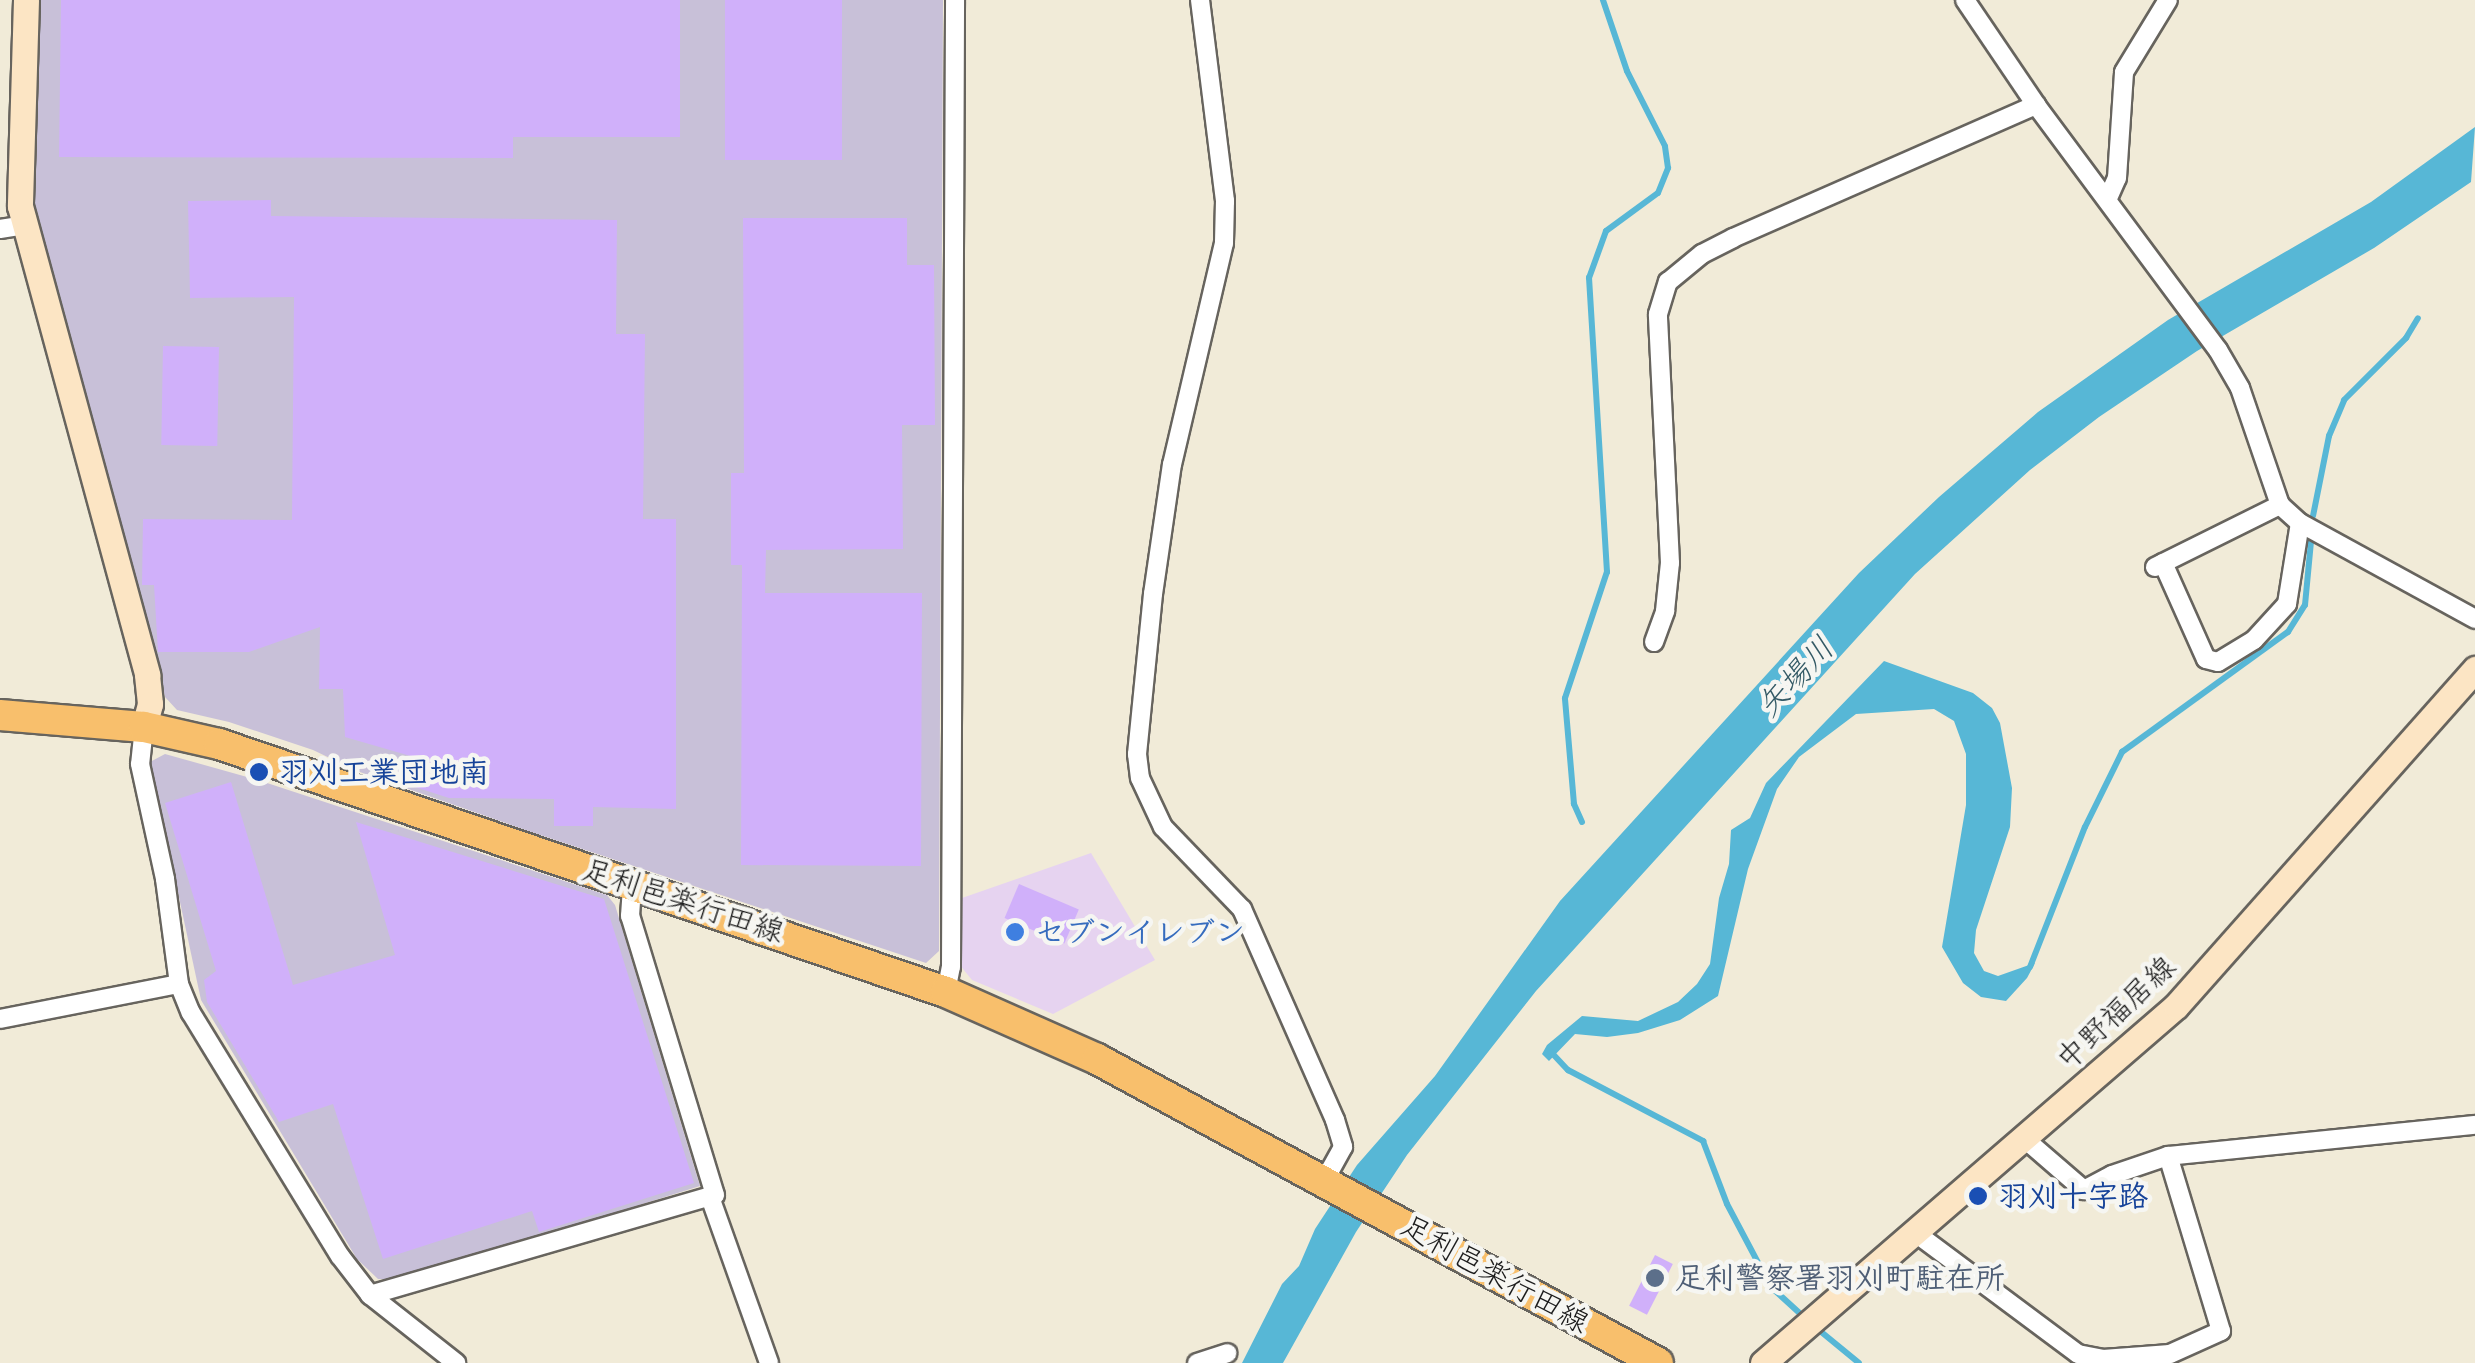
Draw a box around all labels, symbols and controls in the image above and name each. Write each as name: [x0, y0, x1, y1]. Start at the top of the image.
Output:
water label: 矢場川: [1748, 629, 1842, 725]
place label: 羽刈工業団地南: [279, 754, 489, 790]
marker: 羽刈工業団地南: [248, 761, 270, 783]
street label: 足利邑楽行田線: [578, 851, 788, 951]
place label: セブンイレブン: [1035, 914, 1245, 950]
marker: セブンイレブン: [1004, 921, 1026, 943]
street label: 中野福居線: [2049, 949, 2183, 1077]
place label: 羽刈十字路: [1998, 1178, 2148, 1214]
marker: 羽刈十字路: [1967, 1185, 1989, 1207]
street label: 足利邑楽行田線: [1394, 1207, 1596, 1341]
place label: 足利警察署羽刈町駐在所: [1675, 1260, 2005, 1296]
marker: 足利警察署羽刈町駐在所: [1644, 1267, 1666, 1289]

